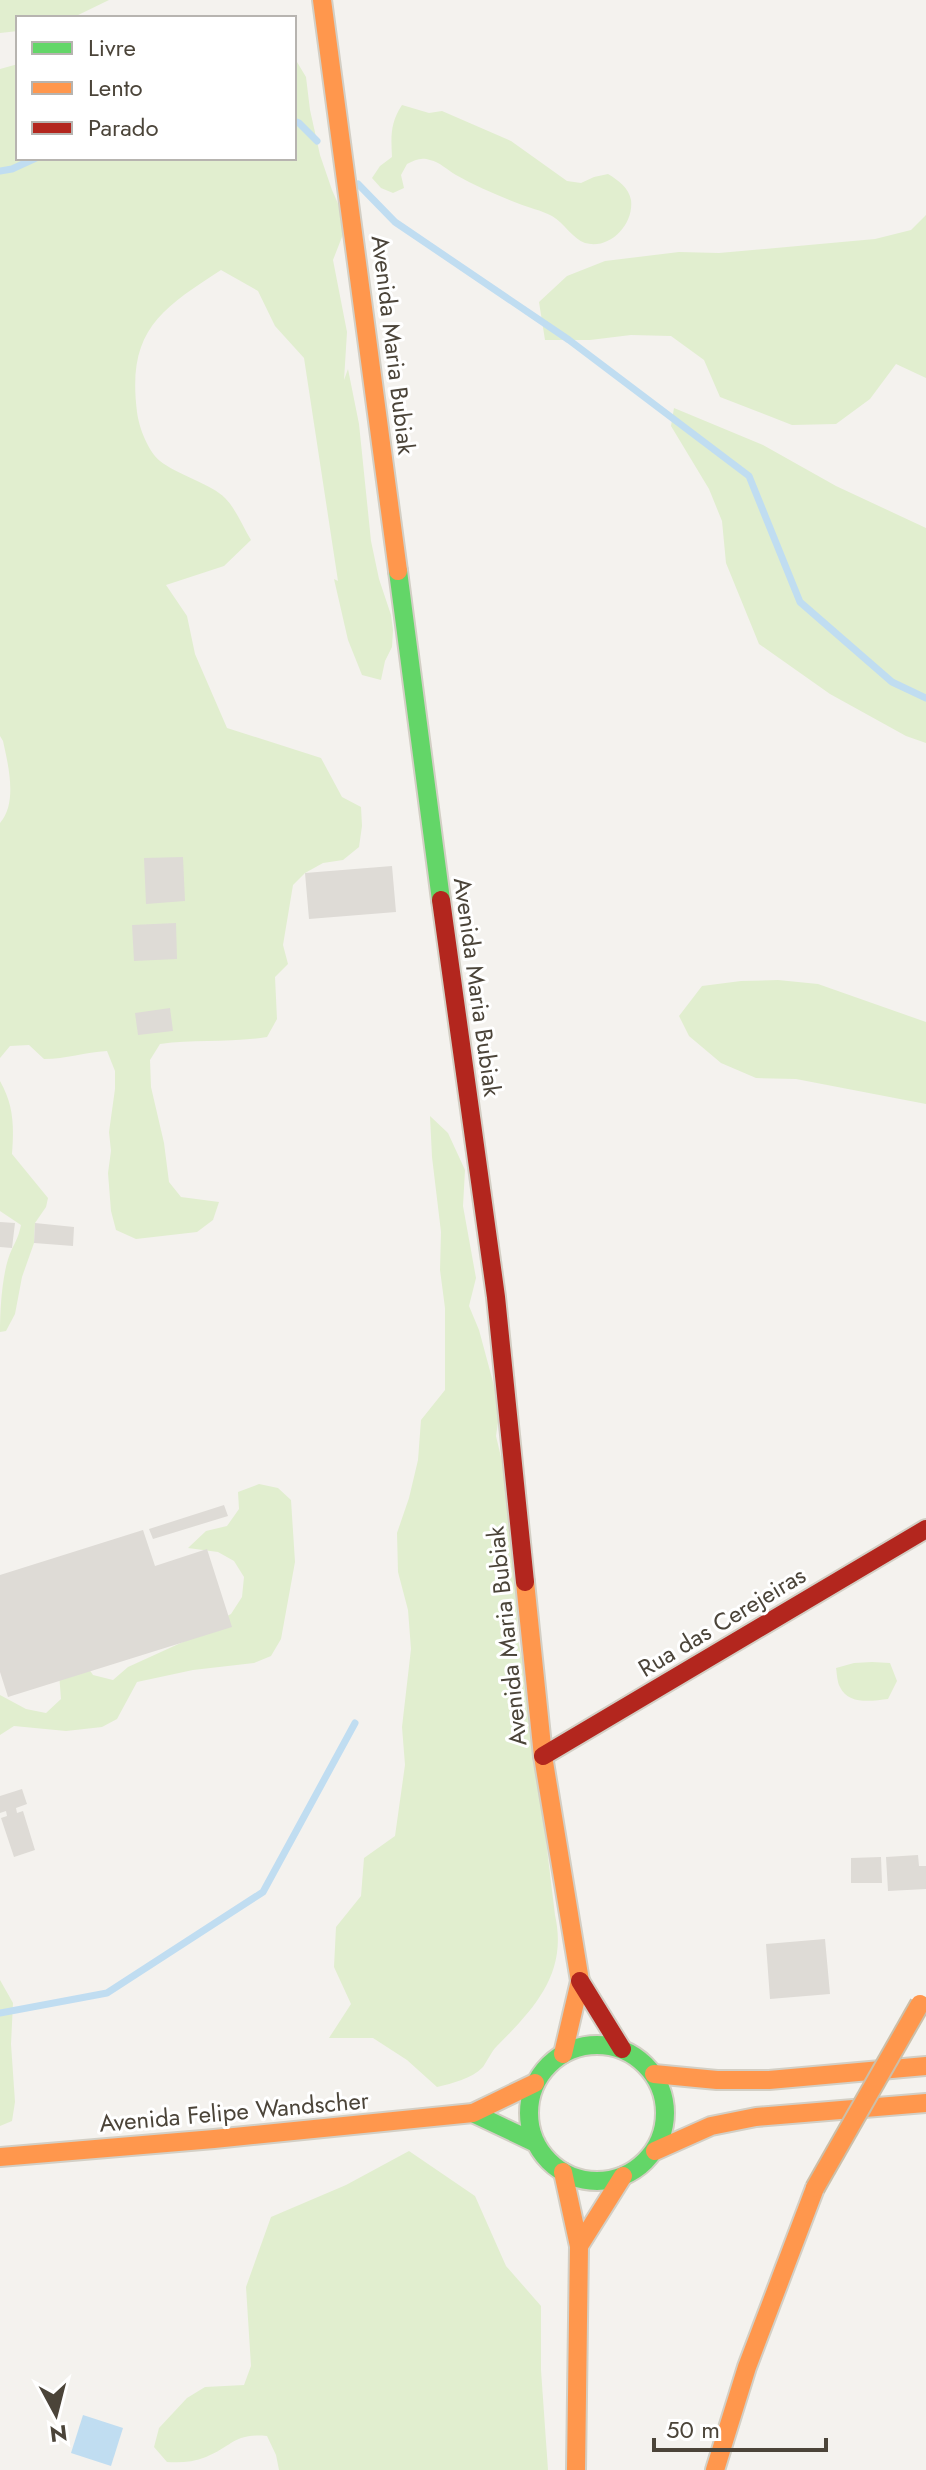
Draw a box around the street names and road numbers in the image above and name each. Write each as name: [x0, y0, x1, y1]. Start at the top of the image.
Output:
street label: Avenida Maria Bubiak: [363, 233, 424, 457]
street label: Avenida Maria Bubiak: [445, 875, 510, 1099]
street label: Avenida Maria Bubiak: [478, 1524, 535, 1748]
street label: Rua das Cerejeiras: [631, 1558, 812, 1685]
street label: Avenida Felipe Wandscher: [98, 2082, 371, 2141]

